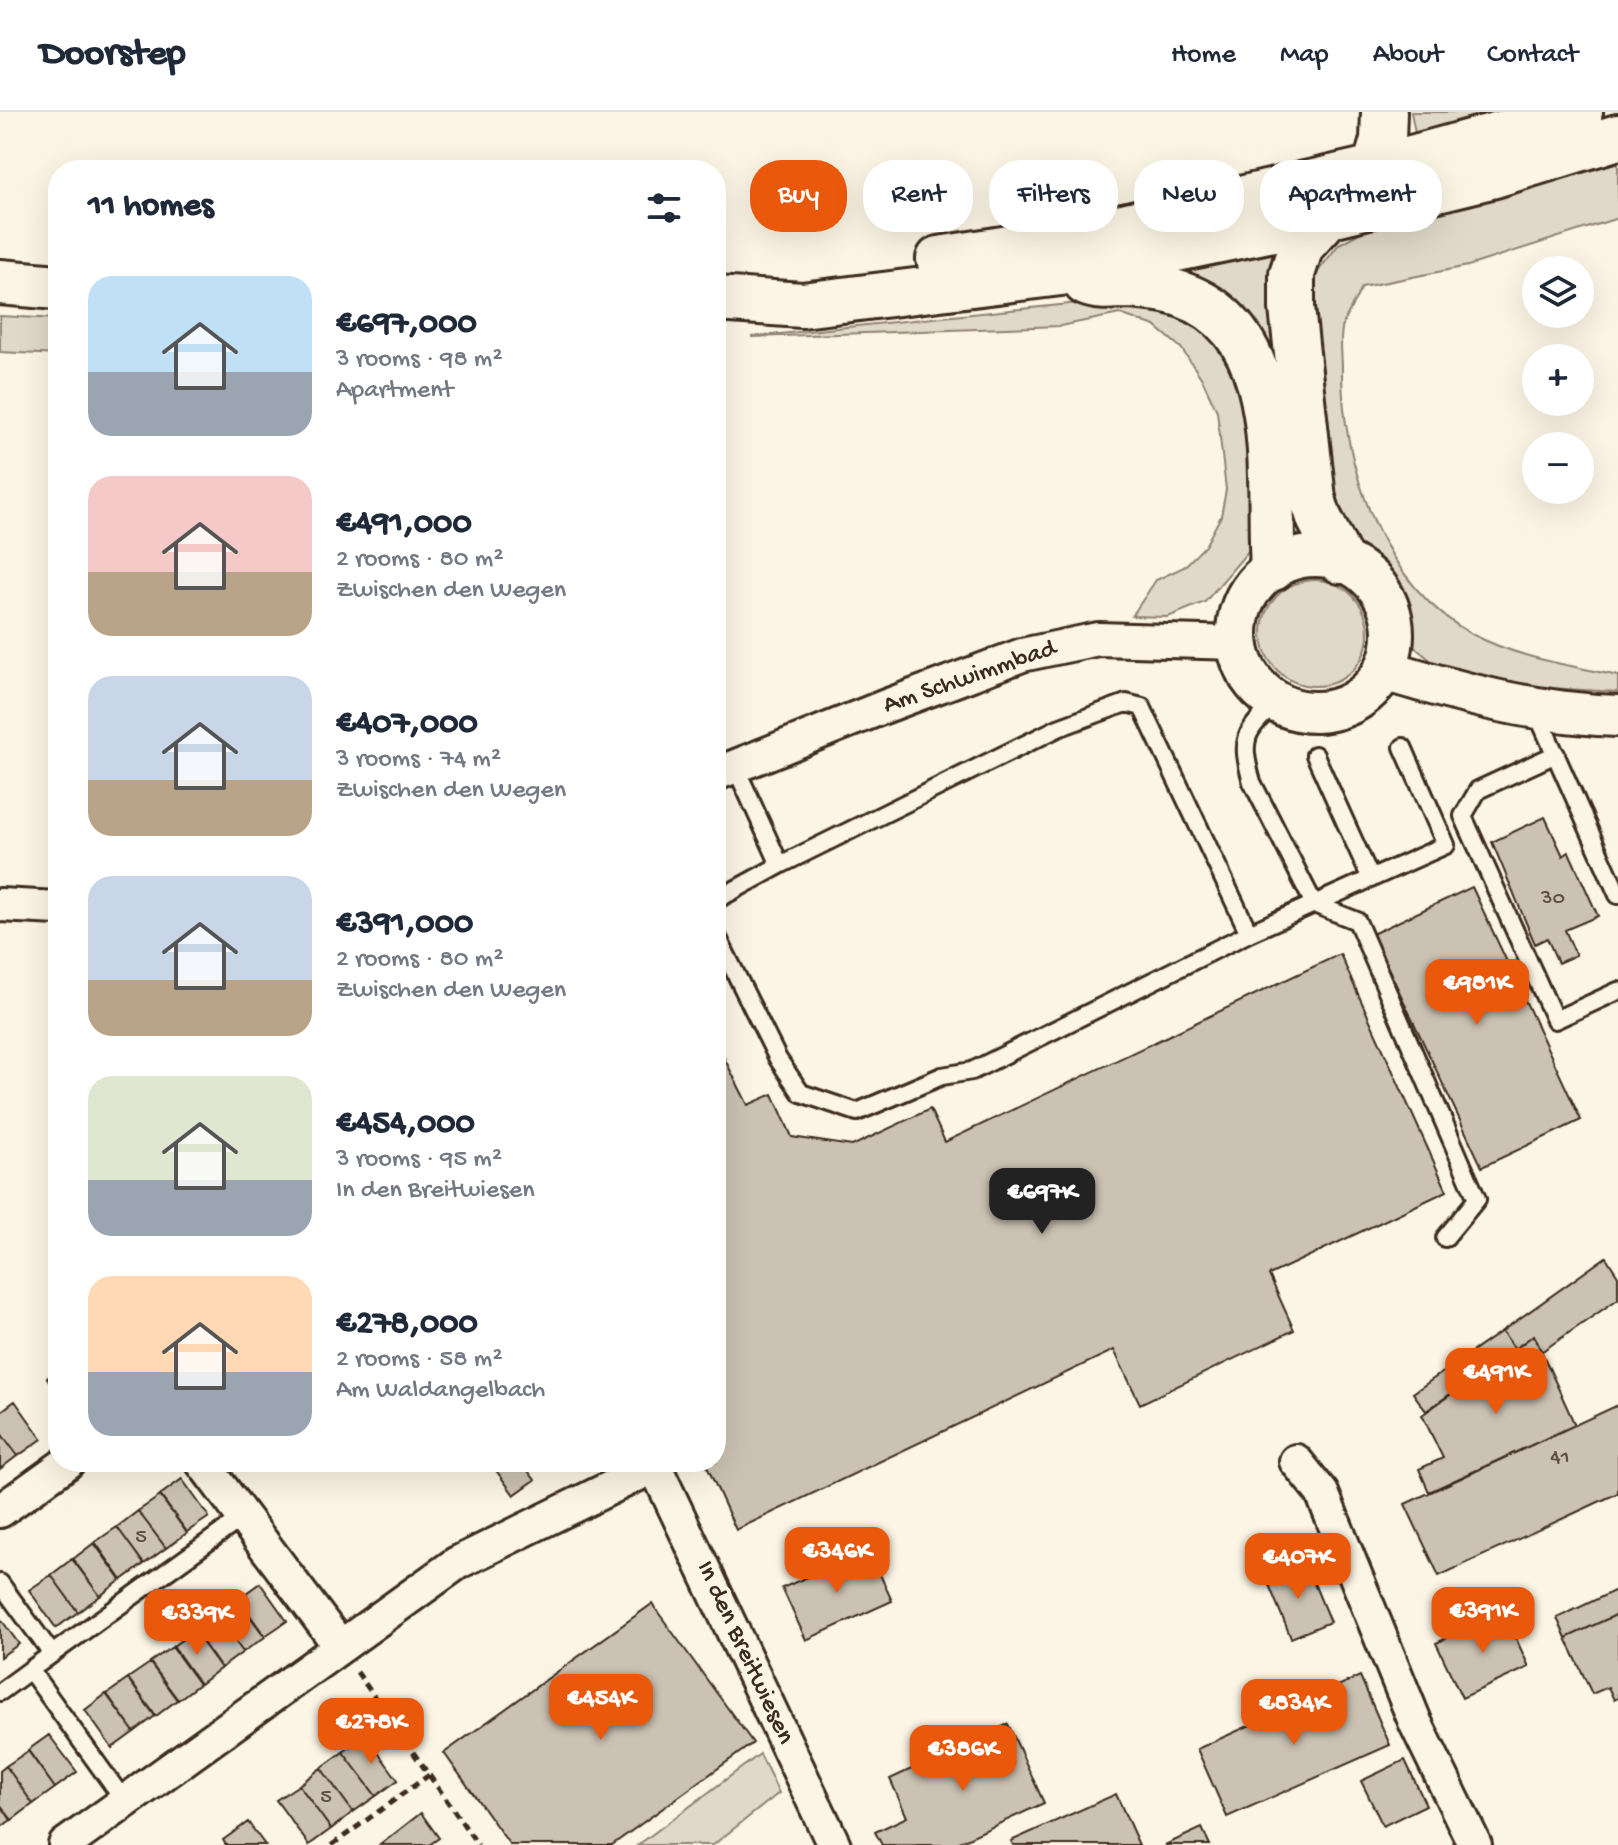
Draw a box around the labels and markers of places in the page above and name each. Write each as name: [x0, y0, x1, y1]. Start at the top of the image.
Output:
pin: €981K: [1421, 959, 1533, 1027]
pin: €697K: [986, 1168, 1098, 1236]
pin: €491K: [1440, 1348, 1552, 1416]
pin: €346K: [781, 1527, 893, 1595]
pin: €407K: [1242, 1533, 1354, 1601]
pin: €391K: [1427, 1587, 1539, 1655]
pin: €339K: [141, 1589, 253, 1657]
pin: €454K: [545, 1674, 657, 1742]
pin: €834K: [1238, 1679, 1350, 1747]
pin: €278K: [315, 1698, 427, 1766]
pin: €386K: [907, 1725, 1019, 1793]

